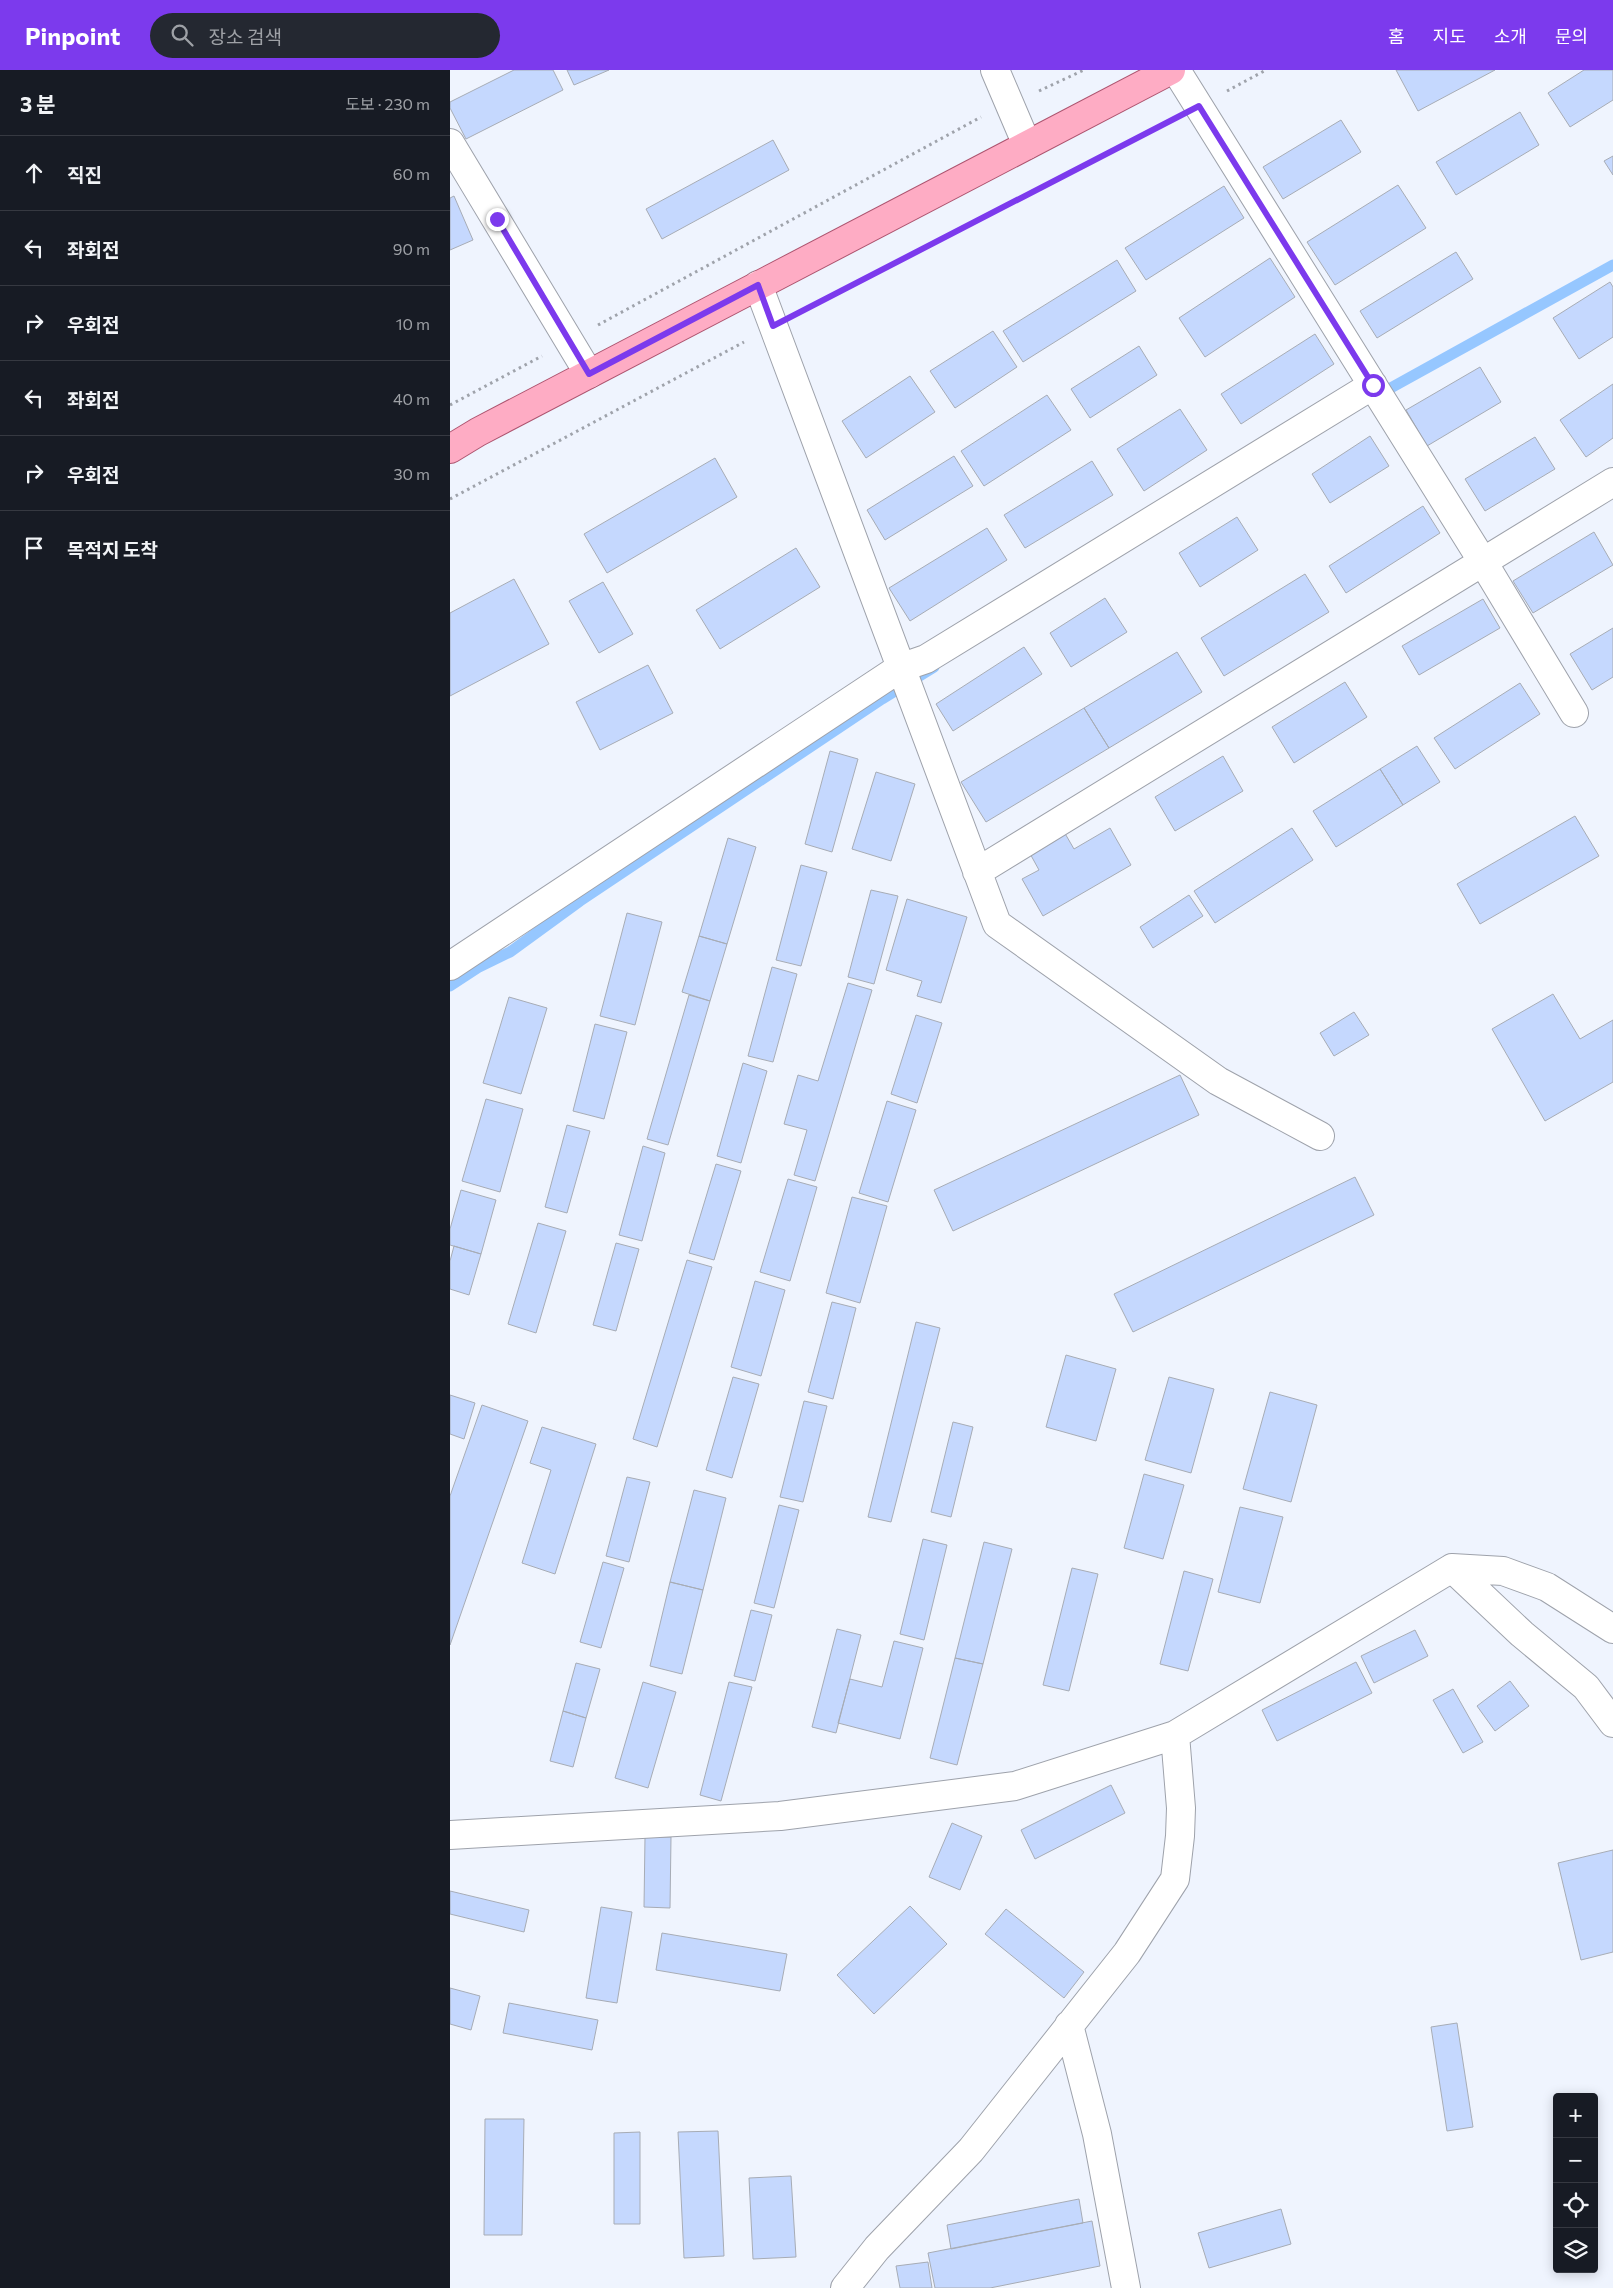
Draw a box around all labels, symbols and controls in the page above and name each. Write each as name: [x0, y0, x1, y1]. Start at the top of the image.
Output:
search box: [150, 13, 500, 58]
text: Pinpoint: [25, 21, 120, 50]
icon: search: [168, 21, 196, 49]
text: 장소 검색: [208, 25, 282, 48]
text: 홈: [1388, 25, 1405, 47]
text: 지도: [1433, 25, 1466, 47]
text: 소개: [1494, 25, 1527, 47]
text: 문의: [1555, 25, 1588, 47]
text: 3 분: [20, 91, 56, 116]
text: 도보 · 230 m: [345, 94, 430, 113]
icon: ahead: [20, 159, 48, 187]
text: 직진: [67, 163, 102, 186]
text: 60 m: [393, 164, 430, 183]
route end: [486, 208, 509, 231]
icon: left: [20, 234, 48, 262]
text: 좌회전: [67, 238, 119, 261]
text: 90 m: [393, 239, 430, 258]
icon: right: [20, 309, 48, 337]
text: 우회전: [67, 313, 119, 336]
text: 10 m: [396, 314, 430, 333]
route start: [1362, 374, 1385, 397]
icon: left: [20, 384, 48, 412]
text: 좌회전: [67, 388, 119, 411]
text: 40 m: [393, 389, 430, 408]
icon: right: [20, 459, 48, 487]
text: 우회전: [67, 463, 119, 486]
text: 30 m: [393, 464, 430, 483]
icon: arrive: [20, 534, 48, 562]
text: 목적지 도착: [67, 538, 158, 561]
map controls: [1553, 2093, 1598, 2273]
button: +: [1553, 2093, 1598, 2138]
button: −: [1553, 2138, 1598, 2183]
button: locate: [1553, 2183, 1598, 2228]
button: layers: [1553, 2228, 1598, 2273]

